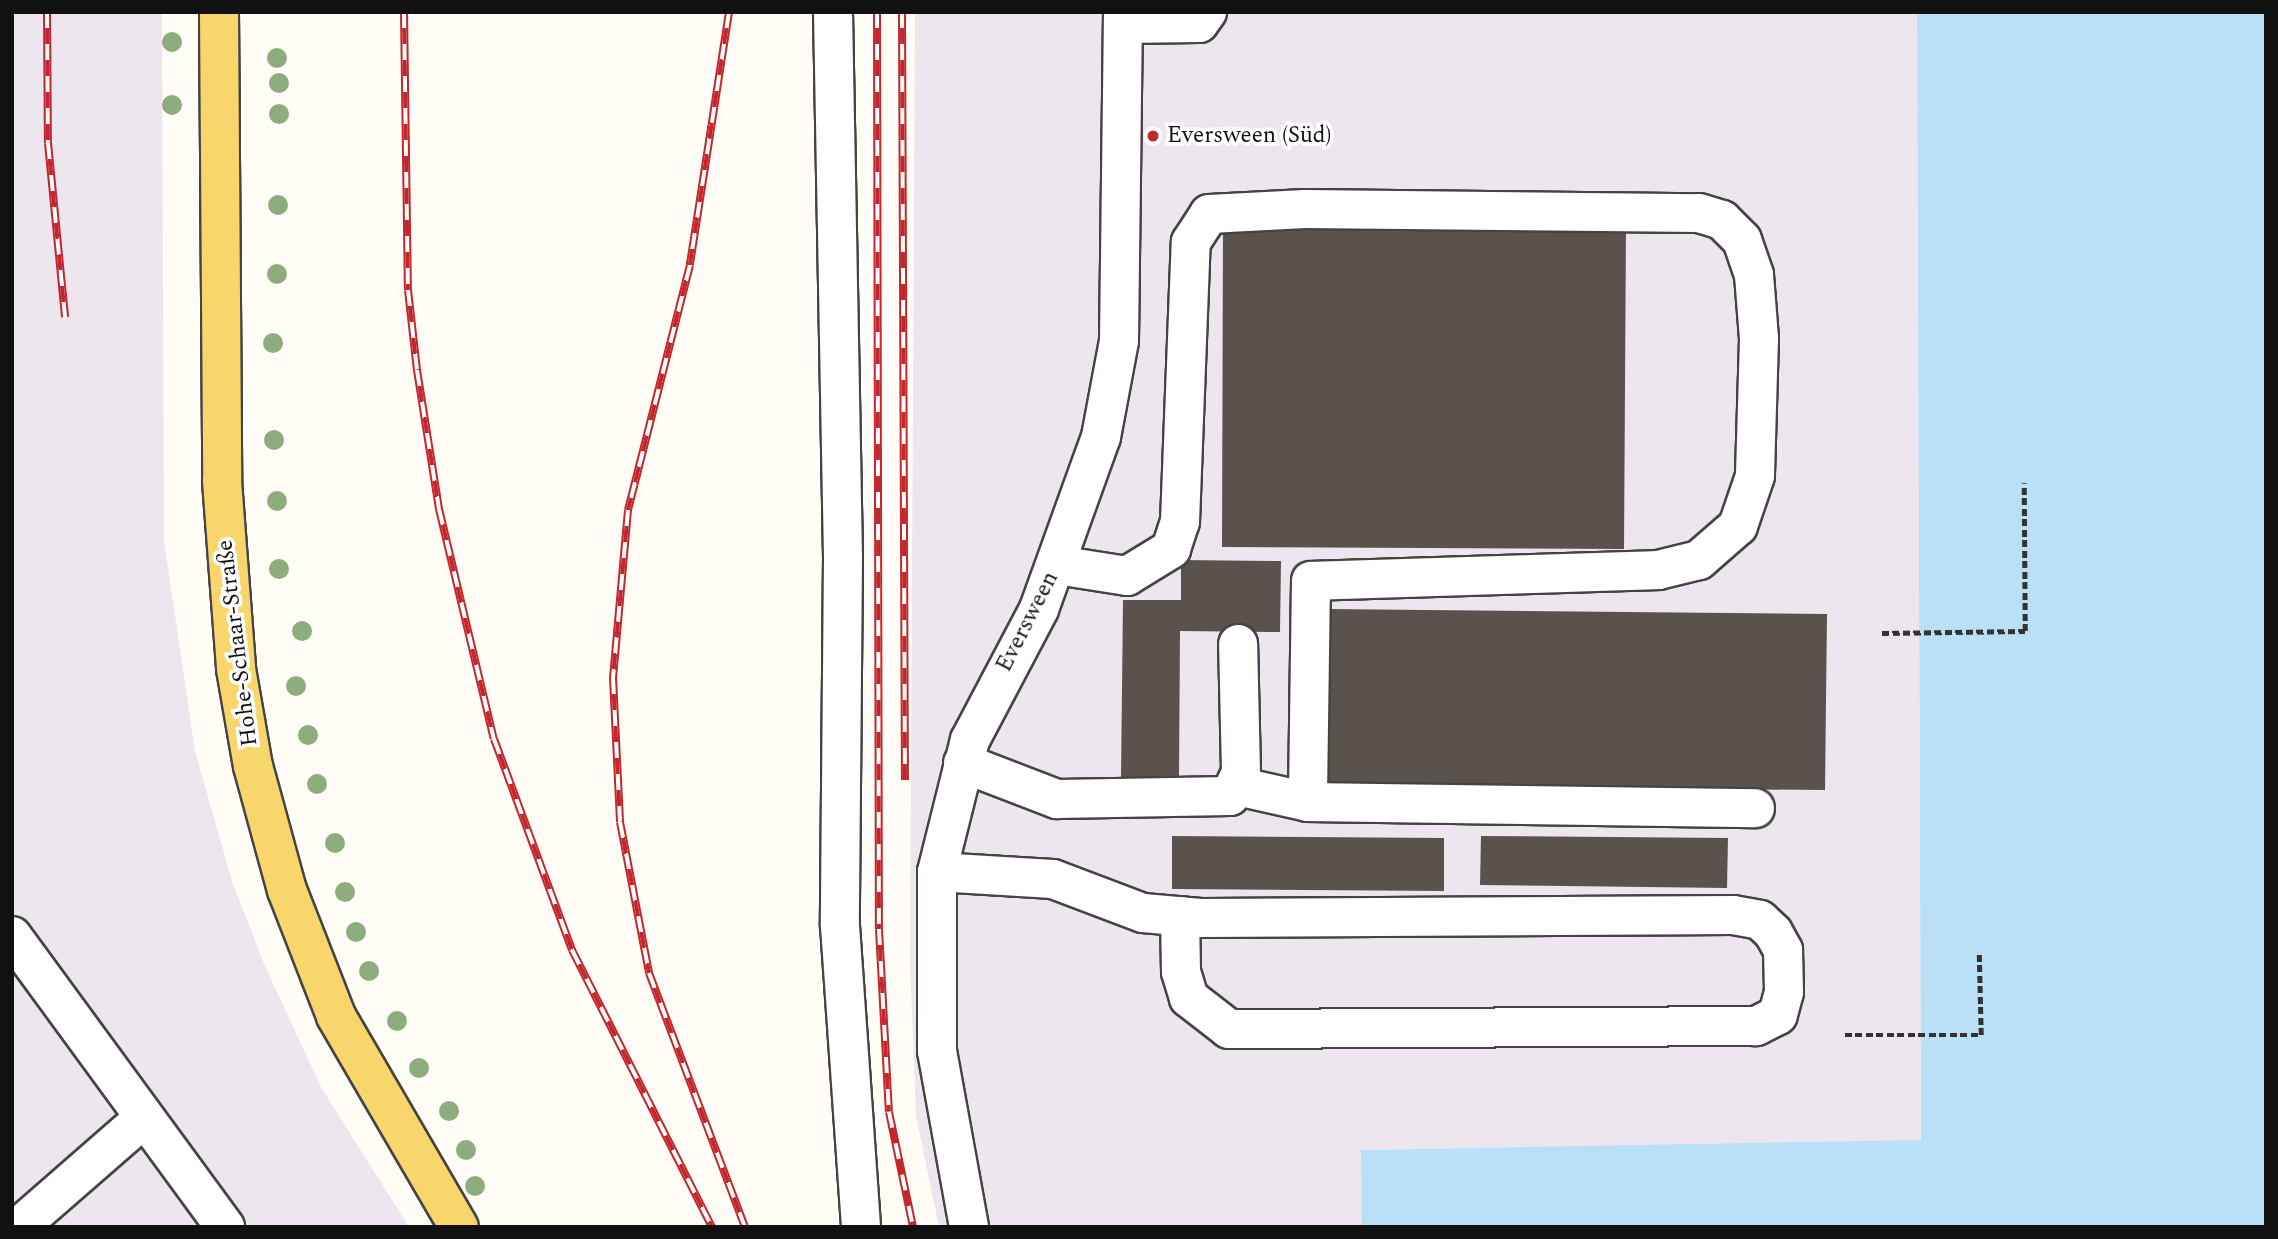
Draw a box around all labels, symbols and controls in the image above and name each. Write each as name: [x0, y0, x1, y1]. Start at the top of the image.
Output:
place label: Eversween (Süd): [1167, 122, 1331, 150]
marker: Eversween (Süd): [1145, 128, 1161, 144]
street label: Hohe-Schaar-Straße: [212, 538, 264, 748]
street label: Eversween: [991, 567, 1065, 677]

